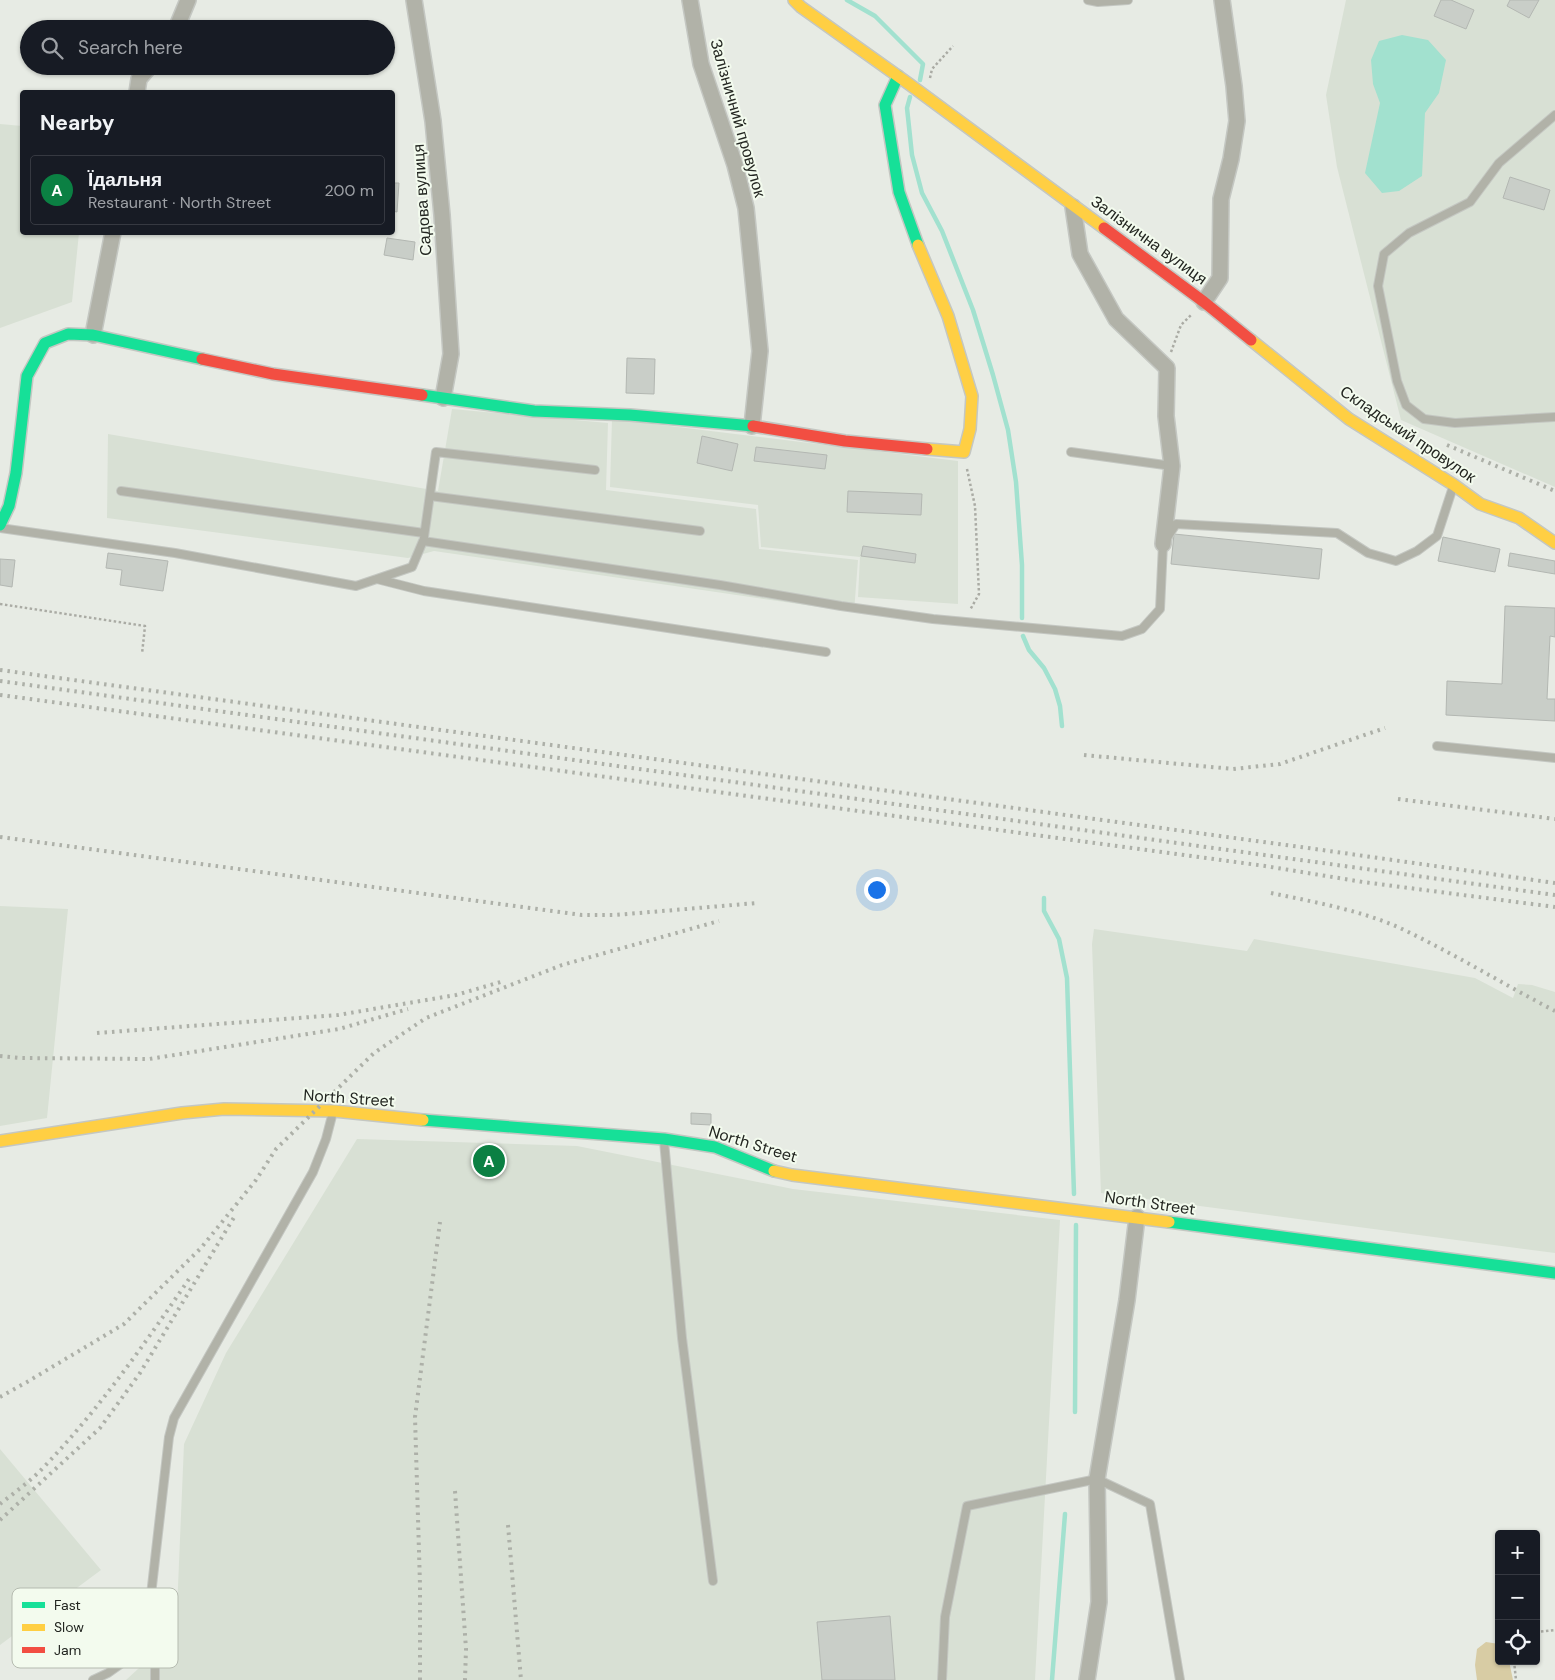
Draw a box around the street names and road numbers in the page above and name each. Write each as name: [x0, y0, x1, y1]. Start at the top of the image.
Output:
street label: Залізничний провулок: [705, 37, 771, 200]
street label: Садова вулиця: [408, 143, 436, 257]
street label: Залізнична вулиця: [1087, 191, 1211, 289]
street label: Складський провулок: [1336, 381, 1481, 488]
street label: North Street: [303, 1084, 395, 1112]
street label: North Street: [706, 1121, 800, 1167]
street label: North Street: [1103, 1186, 1197, 1220]

